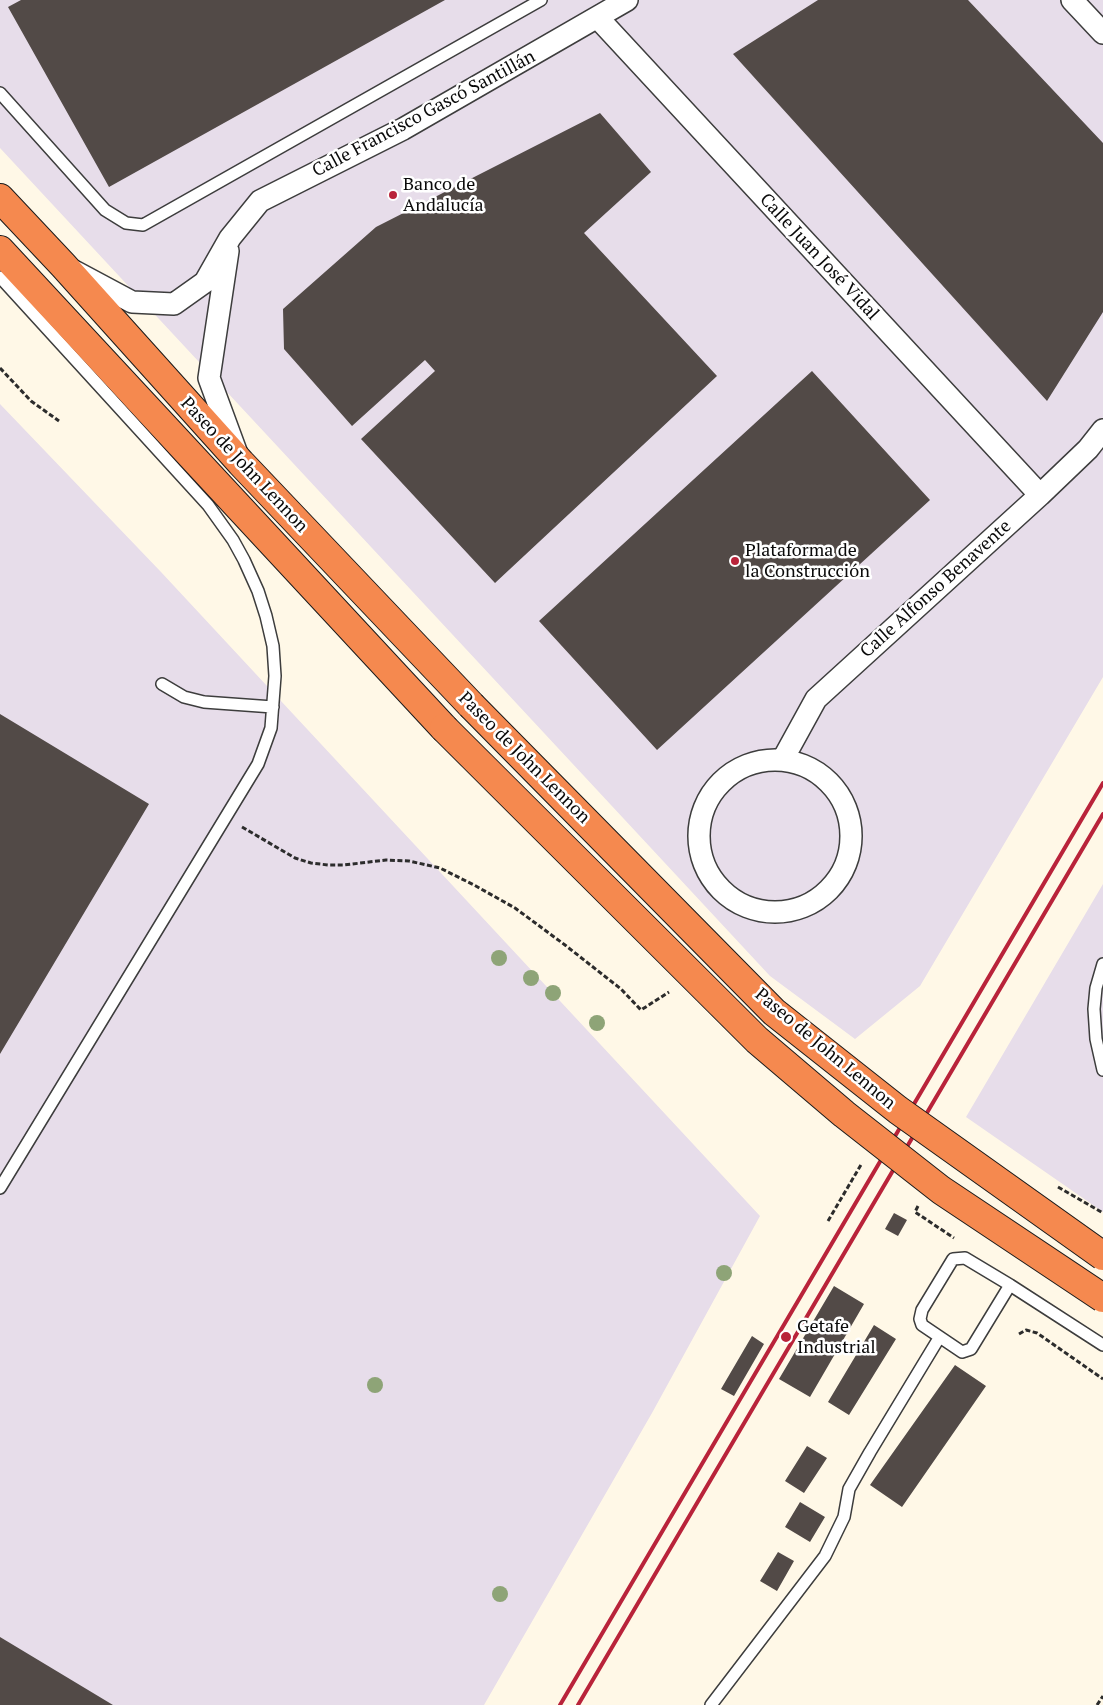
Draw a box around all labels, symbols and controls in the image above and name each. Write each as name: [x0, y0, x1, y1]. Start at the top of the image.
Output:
street label: Calle Francisco Gascó Santillán: [309, 46, 539, 182]
place label: Banco de Andalucía: [403, 174, 484, 216]
marker: Banco de Andalucía: [387, 189, 399, 201]
street label: Calle Juan José Vidal: [755, 189, 883, 325]
street label: Paseo de John Lennon: [176, 393, 312, 537]
street label: Calle Alfonso Benavente: [856, 516, 1016, 662]
place label: Plataforma de la Construcción: [745, 540, 870, 582]
marker: Plataforma de la Construcción: [729, 555, 741, 567]
street label: Paseo de John Lennon: [454, 688, 594, 828]
street label: Paseo de John Lennon: [750, 984, 900, 1114]
place label: Getafe Industrial: [797, 1316, 876, 1358]
marker: Getafe Industrial: [779, 1330, 793, 1344]

